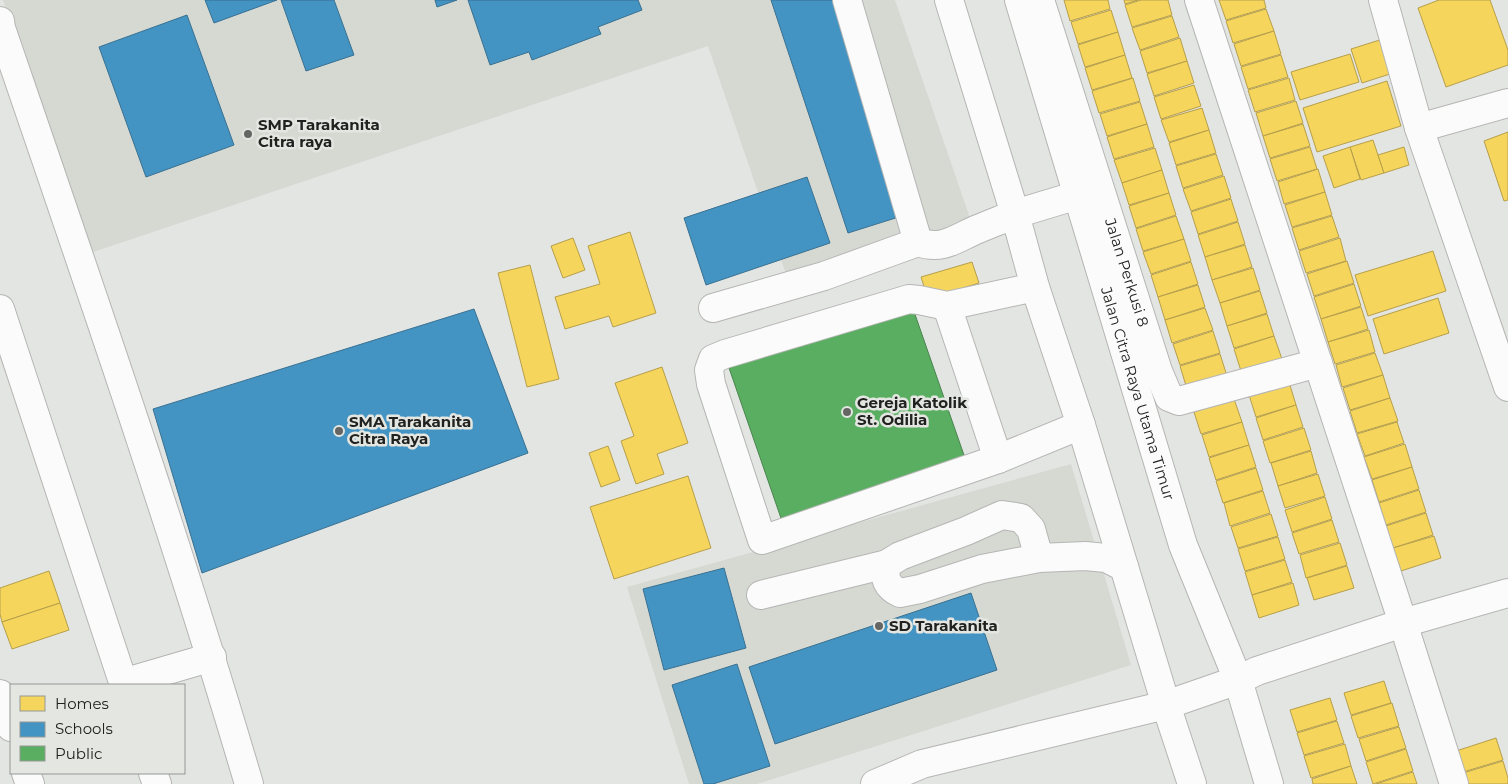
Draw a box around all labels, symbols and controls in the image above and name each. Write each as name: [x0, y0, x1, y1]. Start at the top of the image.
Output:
place label: SMP Tarakanita Citra raya: [258, 115, 380, 151]
marker: SMP Tarakanita Citra raya: [242, 128, 254, 140]
street label: Jalan Perkusi 8: [1101, 215, 1153, 329]
street label: Jalan Citra Raya Utama Timur: [1097, 283, 1179, 503]
place label: Gereja Katolik St. Odilia: [857, 393, 967, 429]
marker: Gereja Katolik St. Odilia: [841, 406, 853, 418]
place label: SMA Tarakanita Citra Raya: [349, 412, 471, 448]
marker: SMA Tarakanita Citra Raya: [333, 425, 345, 437]
place label: SD Tarakanita: [889, 616, 998, 635]
marker: SD Tarakanita: [873, 620, 885, 632]
legend: [10, 684, 185, 774]
text: Homes: [55, 694, 109, 713]
text: Schools: [55, 719, 113, 738]
text: Public: [55, 744, 103, 763]

